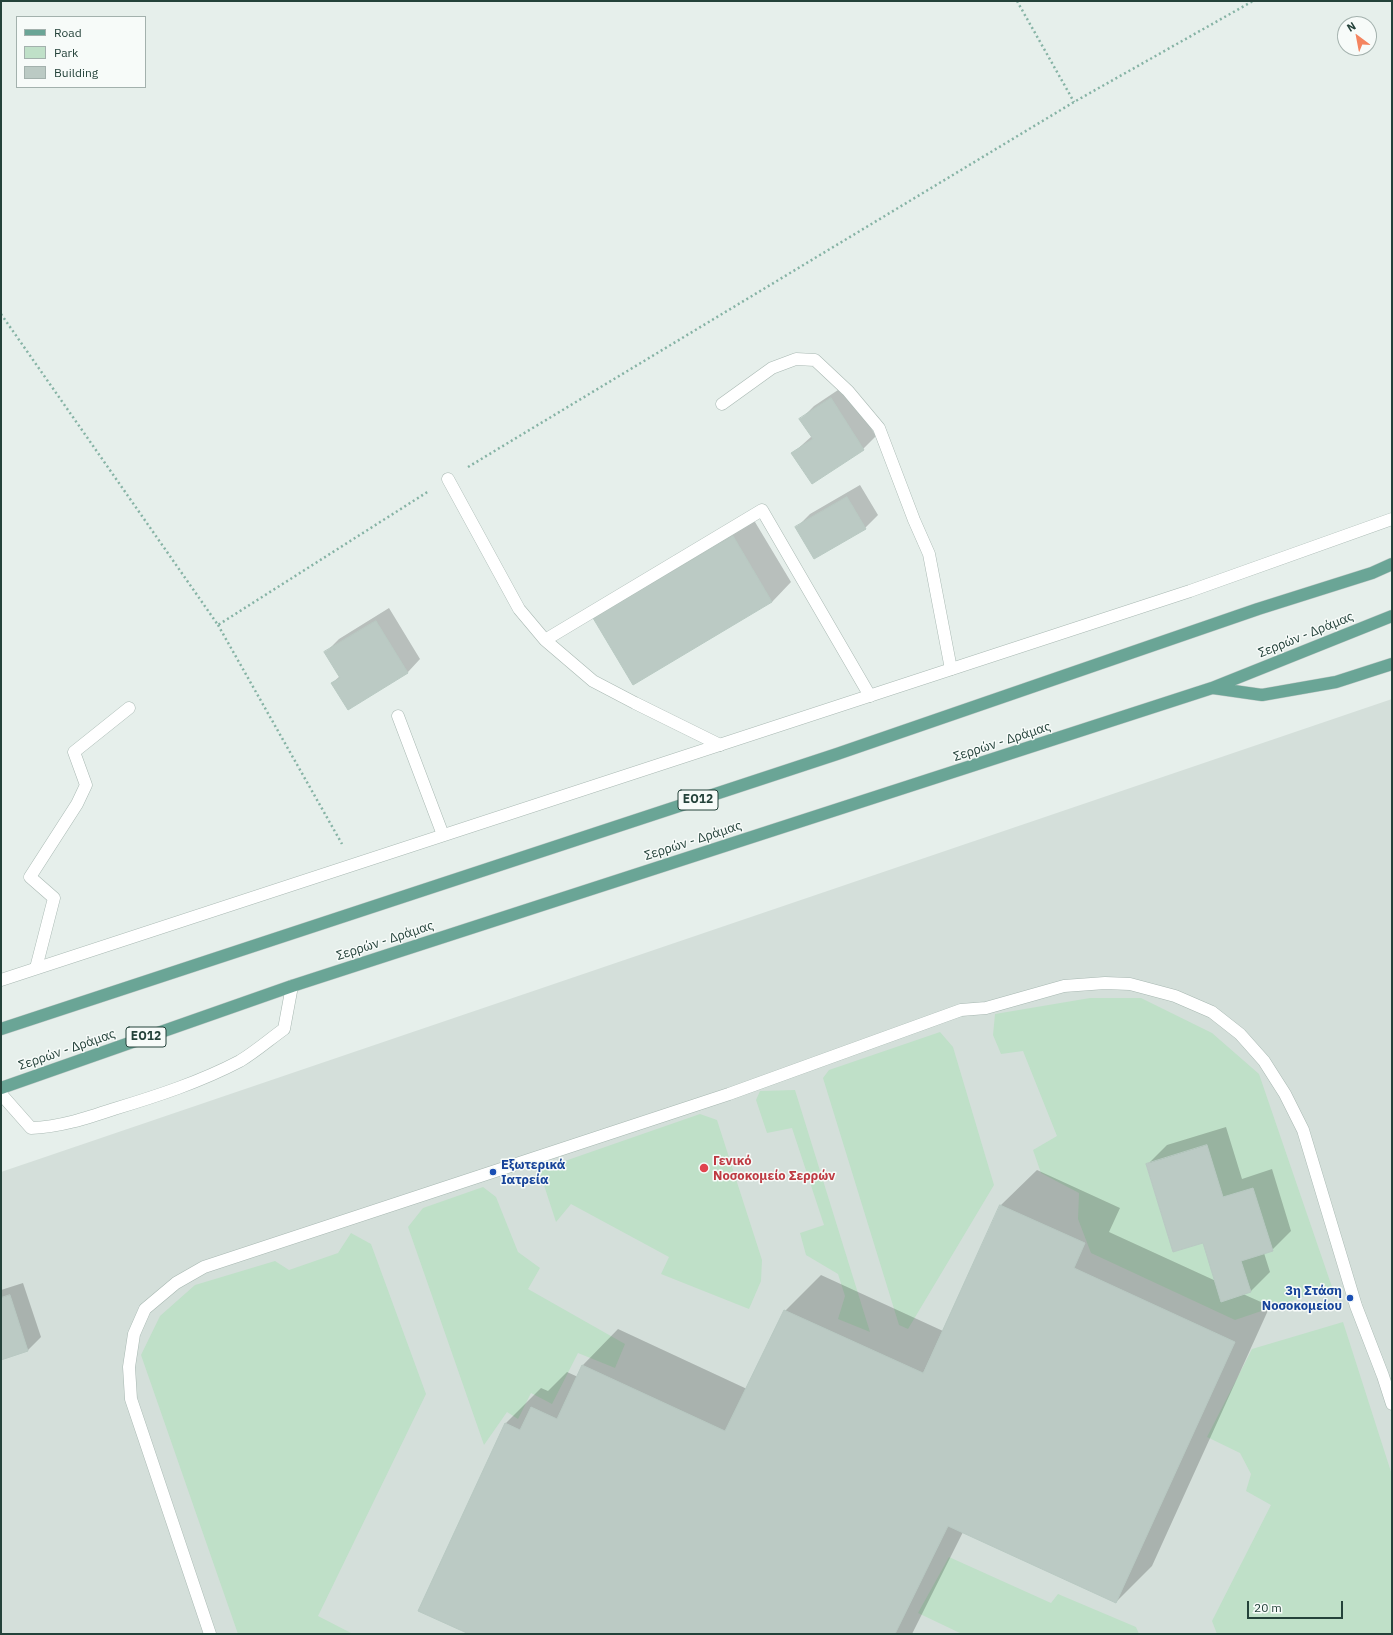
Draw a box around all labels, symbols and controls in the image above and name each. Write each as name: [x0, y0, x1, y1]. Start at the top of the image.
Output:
legend: [16, 16, 146, 88]
north arrow: [1337, 16, 1377, 56]
text: N: [1344, 19, 1358, 35]
text: Road: [54, 25, 82, 40]
text: Park: [54, 45, 78, 60]
text: Building: [54, 65, 98, 80]
street label: Σερρών - Δράμας: [1256, 609, 1356, 661]
street label: Σερρών - Δράμας: [951, 719, 1053, 765]
road number: ΕΟ12: [678, 790, 718, 810]
street label: Σερρών - Δράμας: [642, 818, 744, 864]
street label: Σερρών - Δράμας: [334, 918, 436, 964]
street label: Σερρών - Δράμας: [17, 1026, 117, 1074]
road number: ΕΟ12: [126, 1027, 166, 1047]
place label: Γενικό Νοσοκομείο Σερρών: [713, 1153, 835, 1184]
place label: Εξωτερικά Ιατρεία: [501, 1157, 566, 1188]
marker: Γενικό Νοσοκομείο Σερρών: [698, 1162, 710, 1174]
marker: Εξωτερικά Ιατρεία: [488, 1167, 498, 1177]
place label: 3η Στάση Νοσοκομείου: [1262, 1283, 1342, 1314]
marker: 3η Στάση Νοσοκομείου: [1345, 1293, 1355, 1303]
scale bar: [1249, 1593, 1345, 1619]
text: 20 m: [1254, 1600, 1282, 1615]

